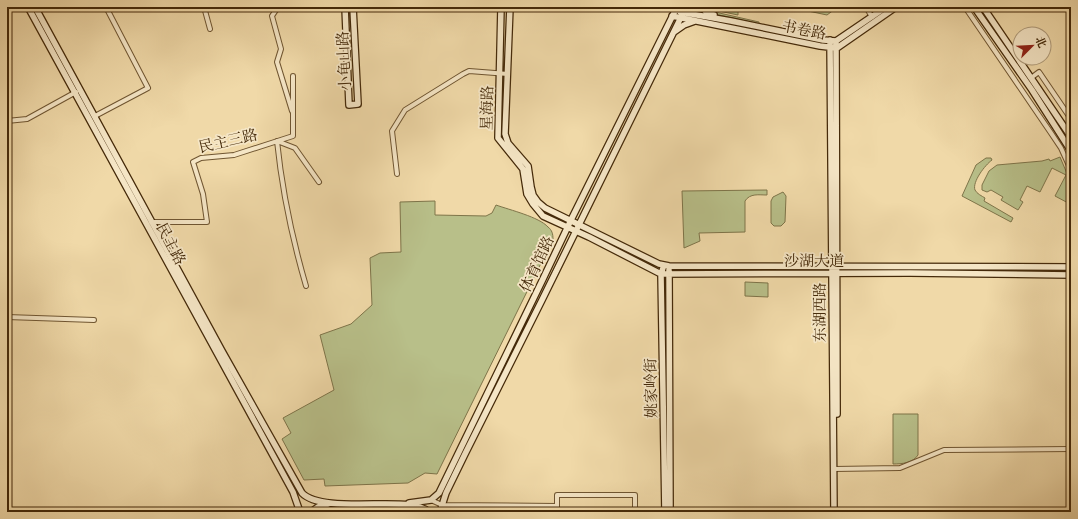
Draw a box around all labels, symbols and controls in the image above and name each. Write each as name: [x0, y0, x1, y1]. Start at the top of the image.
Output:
street label: 书卷路: [780, 17, 828, 44]
north arrow: [1012, 26, 1052, 66]
street label: 小龟山路: [333, 31, 356, 91]
text: 北: [1032, 34, 1049, 50]
street label: 星海路: [478, 85, 497, 131]
street label: 民主三路: [197, 125, 259, 157]
street label: 民主路: [152, 220, 190, 269]
street label: 体育馆路: [516, 233, 559, 295]
street label: 沙湖大道: [784, 252, 844, 271]
street label: 东湖西路: [811, 282, 830, 342]
street label: 姚家岭街: [641, 358, 662, 418]

